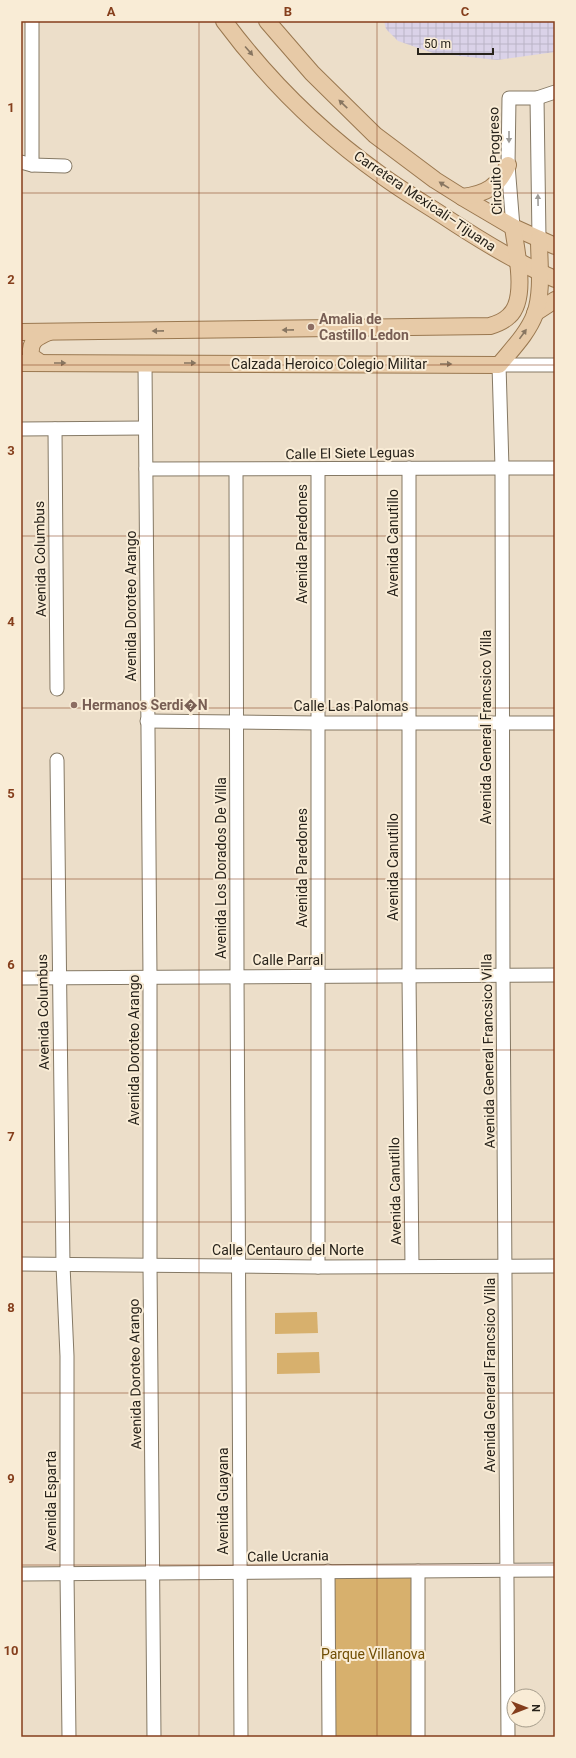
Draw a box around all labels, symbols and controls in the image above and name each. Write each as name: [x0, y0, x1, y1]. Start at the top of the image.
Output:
text: A: [107, 4, 116, 19]
text: B: [284, 4, 292, 19]
text: C: [461, 4, 470, 19]
scale bar: [418, 30, 493, 56]
text: 50 m: [424, 37, 451, 51]
one-way arrow: [245, 46, 254, 57]
one-way arrow: [338, 99, 348, 109]
text: 1: [7, 100, 15, 115]
street label: Circuito Progreso: [485, 107, 505, 215]
one-way arrow: [506, 131, 512, 144]
street label: Carretera Mexicali–Tijuana: [351, 147, 499, 255]
one-way arrow: [439, 181, 449, 189]
one-way arrow: [535, 194, 542, 206]
text: 2: [7, 272, 15, 287]
place label: Amalia de Castillo Ledon: [319, 311, 409, 343]
marker: Amalia de Castillo Ledon: [306, 322, 316, 332]
one-way arrow: [282, 326, 294, 333]
one-way arrow: [151, 328, 164, 334]
one-way arrow: [519, 329, 527, 339]
street label: Calzada Heroico Colegio Militar: [231, 356, 427, 372]
one-way arrow: [54, 360, 67, 366]
one-way arrow: [184, 360, 197, 366]
one-way arrow: [440, 361, 453, 367]
text: 3: [7, 443, 15, 458]
street label: Calle El Siete Leguas: [285, 444, 415, 462]
street label: Avenida Paredones: [294, 484, 310, 604]
street label: Avenida Canutillo: [385, 489, 401, 597]
street label: Avenida Columbus: [31, 501, 49, 617]
street label: Avenida Doroteo Arango: [123, 530, 139, 682]
text: 4: [7, 614, 15, 629]
street label: Avenida General Francsico Villa: [478, 630, 494, 824]
place label: Hermanos Serdi�N: [82, 695, 208, 714]
street label: Calle Las Palomas: [293, 698, 409, 714]
marker: Hermanos Serdi�N: [69, 700, 79, 710]
street label: Avenida Los Dorados De Villa: [213, 777, 229, 959]
text: 5: [7, 786, 15, 801]
street label: Avenida Paredones: [294, 808, 310, 928]
street label: Avenida Canutillo: [385, 813, 401, 921]
street label: Calle Parral: [252, 952, 324, 968]
street label: Avenida General Francsico Villa: [478, 953, 498, 1149]
street label: Avenida Columbus: [34, 954, 52, 1070]
text: 6: [7, 957, 15, 972]
street label: Avenida Doroteo Arango: [126, 974, 142, 1126]
text: 7: [7, 1129, 15, 1144]
street label: Avenida Canutillo: [386, 1137, 404, 1245]
street label: Calle Centauro del Norte: [212, 1242, 364, 1258]
street label: Avenida General Francsico Villa: [482, 1278, 498, 1472]
street label: Avenida Doroteo Arango: [126, 1298, 144, 1450]
text: 8: [7, 1300, 15, 1315]
street label: Avenida Guayana: [215, 1447, 231, 1555]
street label: Avenida Esparta: [43, 1451, 59, 1551]
text: 9: [7, 1471, 15, 1486]
street label: Calle Ucrania: [247, 1547, 329, 1565]
text: 10: [4, 1643, 18, 1658]
park label: Parque Villanova: [321, 1646, 425, 1662]
north arrow: [506, 1688, 546, 1728]
text: N: [529, 1704, 542, 1712]

